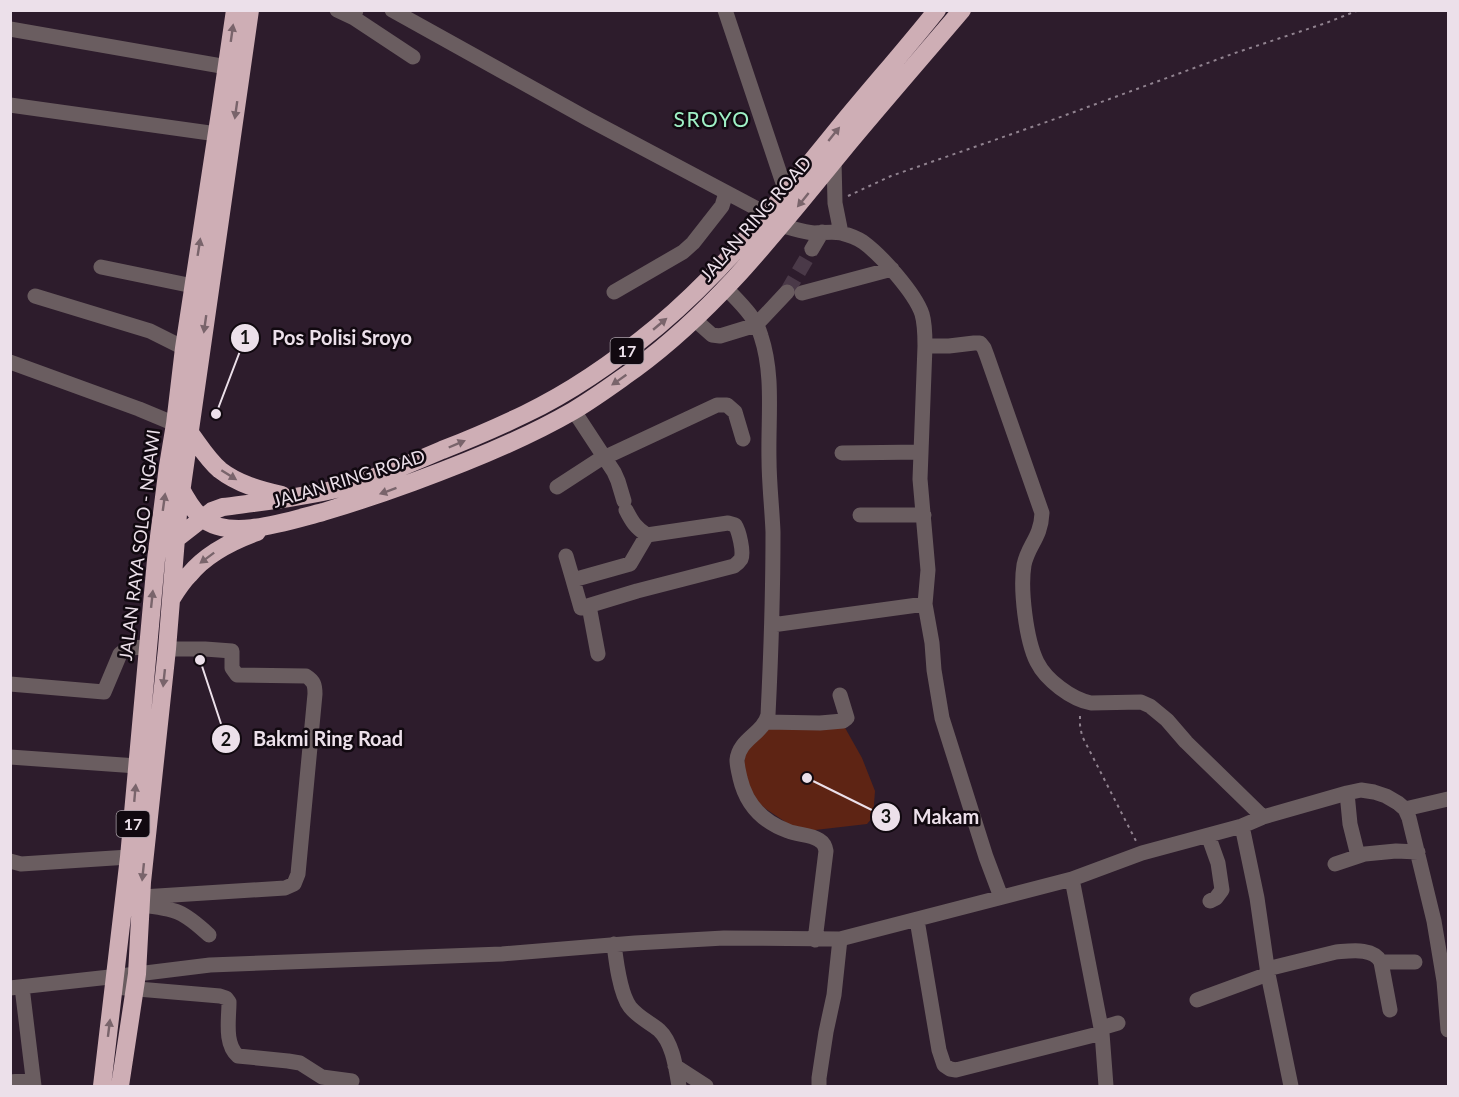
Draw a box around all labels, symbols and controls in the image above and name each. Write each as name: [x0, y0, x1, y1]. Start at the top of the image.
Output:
one-way arrow: [227, 24, 236, 43]
one-way arrow: [232, 101, 241, 120]
district label: SROYO: [673, 106, 751, 131]
one-way arrow: [828, 126, 841, 142]
street label: JALAN RING ROAD: [695, 151, 815, 285]
one-way arrow: [796, 192, 809, 208]
one-way arrow: [195, 237, 204, 256]
one-way arrow: [200, 314, 209, 333]
one-way arrow: [652, 318, 667, 331]
callout: Pos Polisi Sroyo: [230, 319, 424, 357]
text: Pos Polisi Sroyo: [272, 325, 412, 349]
text: 1: [240, 326, 250, 348]
road number: 17: [610, 338, 644, 364]
one-way arrow: [612, 374, 628, 386]
street label: JALAN RAYA SOLO - NGAWI: [114, 428, 164, 662]
one-way arrow: [449, 439, 467, 449]
street label: JALAN RING ROAD: [270, 444, 428, 512]
one-way arrow: [221, 470, 237, 481]
one-way arrow: [378, 486, 396, 496]
one-way arrow: [159, 493, 169, 512]
one-way arrow: [200, 552, 215, 564]
one-way arrow: [147, 589, 157, 608]
one-way arrow: [159, 668, 169, 687]
callout: Bakmi Ring Road: [211, 720, 415, 758]
text: Bakmi Ring Road: [253, 726, 403, 750]
text: 2: [221, 728, 231, 750]
one-way arrow: [131, 783, 140, 802]
callout: Makam: [871, 798, 991, 836]
text: Makam: [913, 804, 979, 828]
text: 3: [881, 805, 891, 827]
road number: 17: [116, 811, 150, 837]
one-way arrow: [138, 862, 148, 881]
one-way arrow: [104, 1019, 114, 1038]

